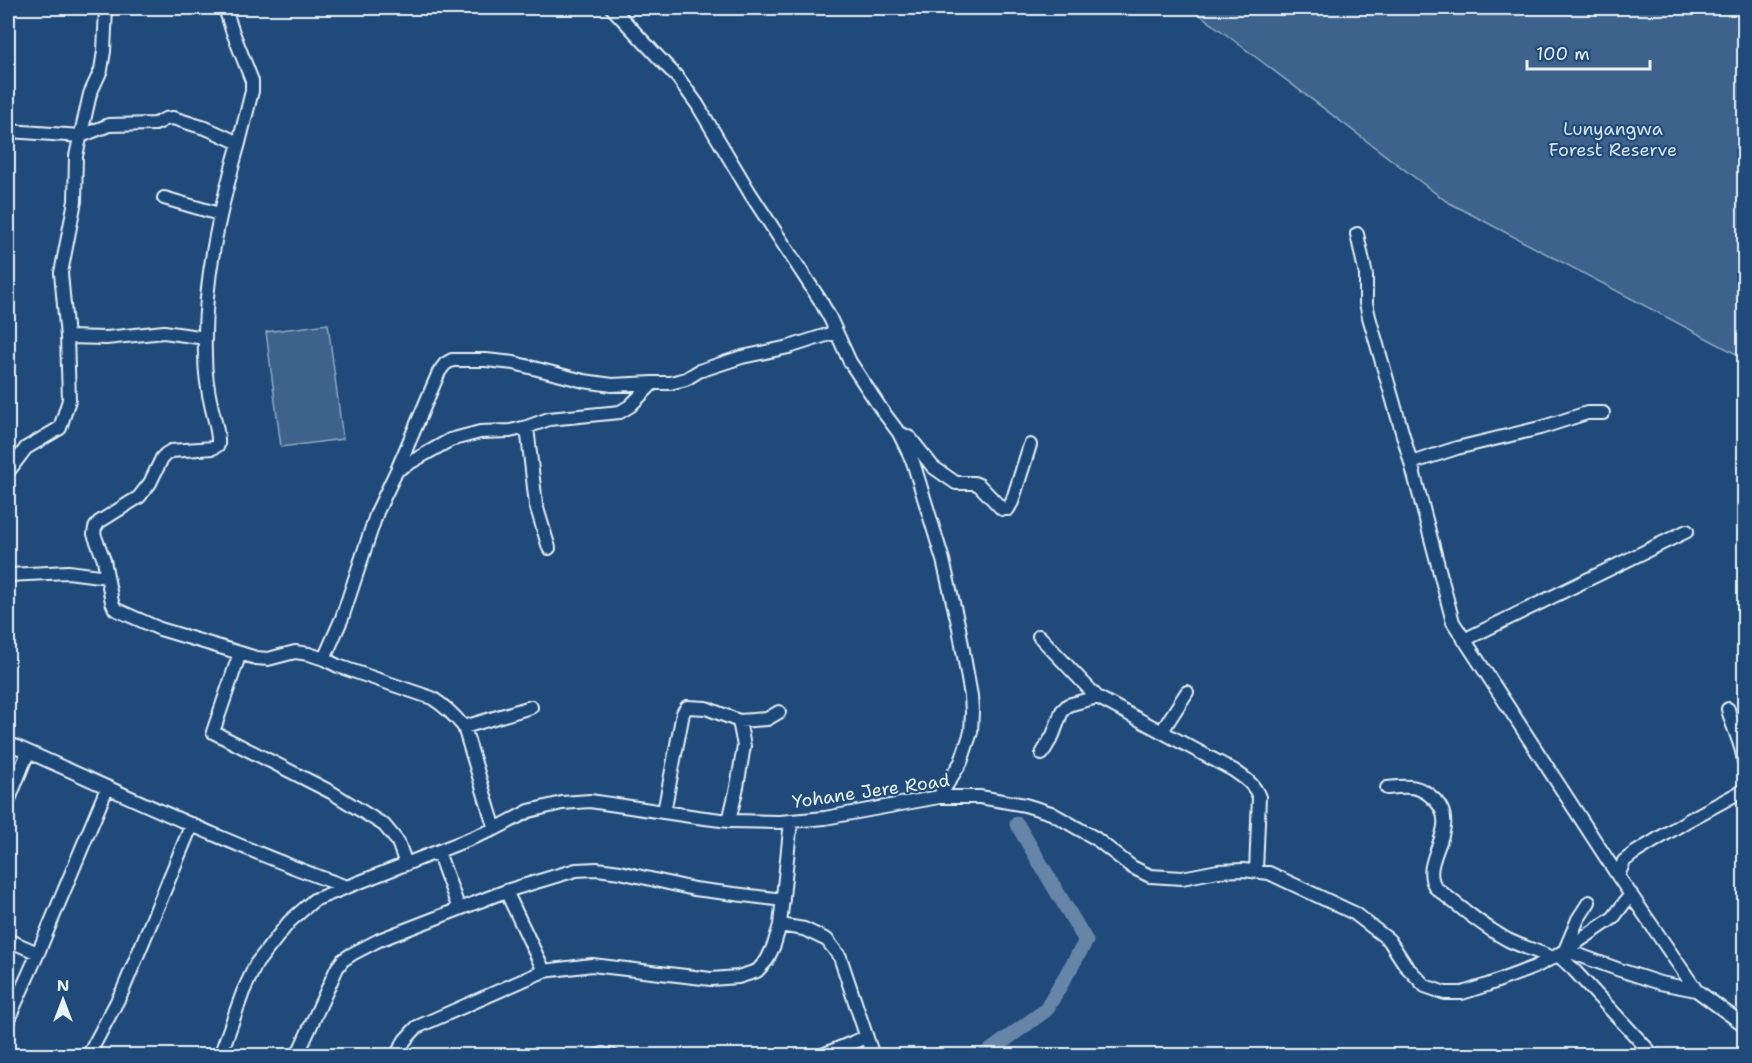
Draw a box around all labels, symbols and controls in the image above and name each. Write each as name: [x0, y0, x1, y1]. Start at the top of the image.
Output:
scale bar: [1527, 33, 1650, 71]
text: 100 m: [1536, 42, 1590, 66]
park label: Lunyangwa Forest Reserve: [1549, 117, 1677, 162]
street label: Yohane Jere Road: [791, 768, 951, 814]
north arrow: [33, 970, 93, 1030]
text: N: [57, 975, 69, 996]

